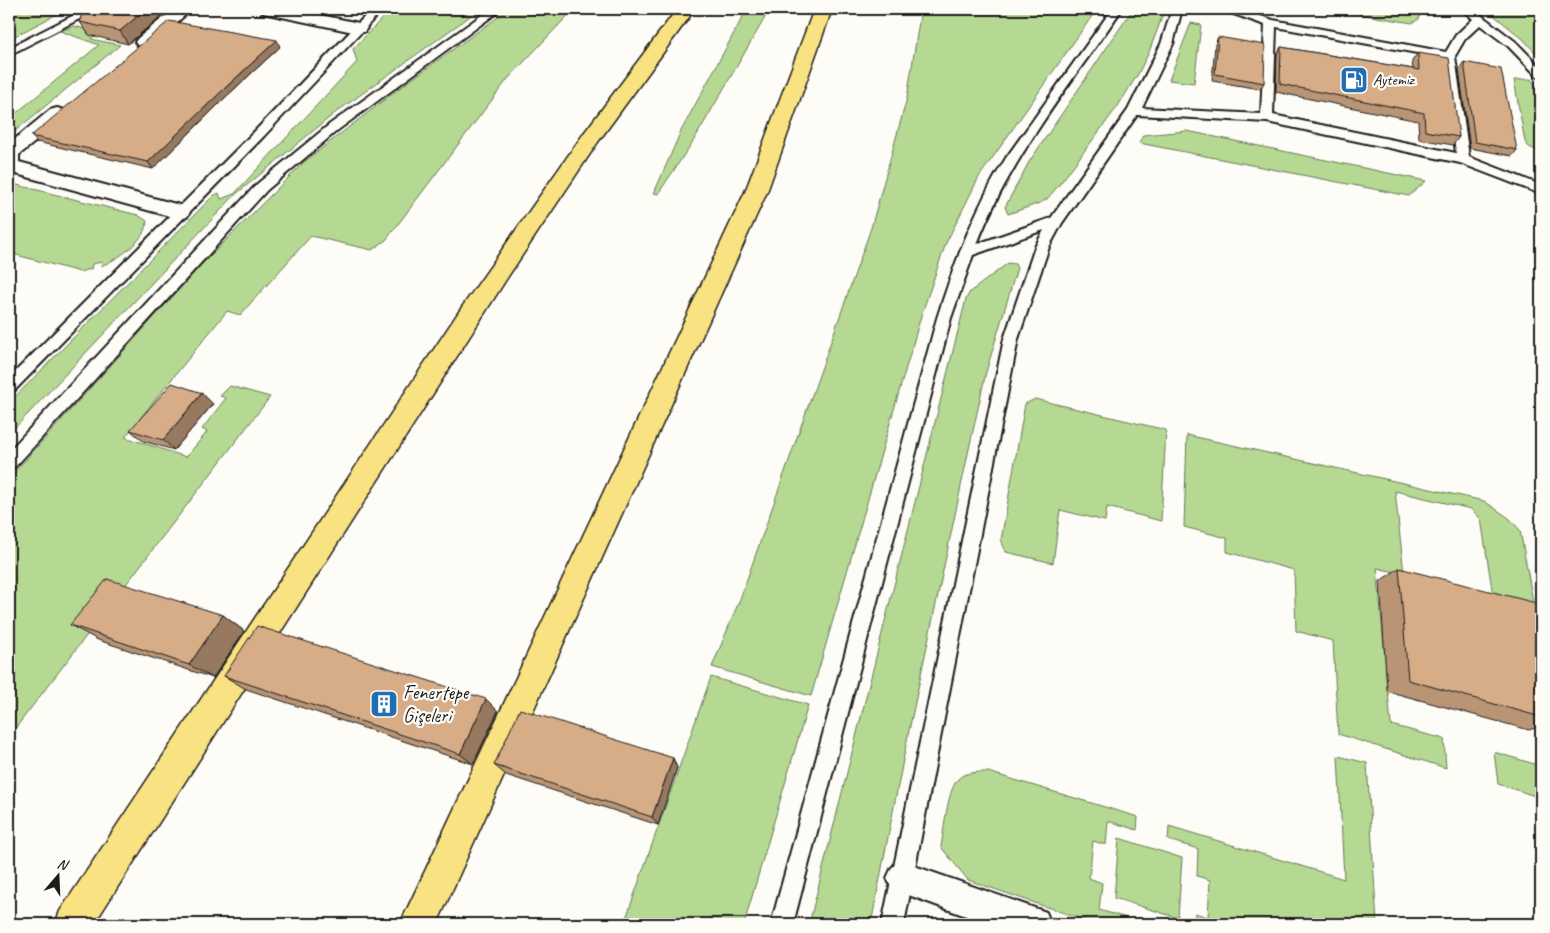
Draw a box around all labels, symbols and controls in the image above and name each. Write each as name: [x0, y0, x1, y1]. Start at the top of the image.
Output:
fuel station icon: Aytemiz: [1339, 65, 1369, 95]
place label: Aytemiz: [1373, 70, 1416, 90]
place label: Fenertepe Gişeleri: [403, 680, 470, 728]
building icon: Fenertepe Gişeleri: [369, 689, 399, 719]
north arrow: [32, 850, 82, 900]
text: N: [55, 855, 71, 874]

